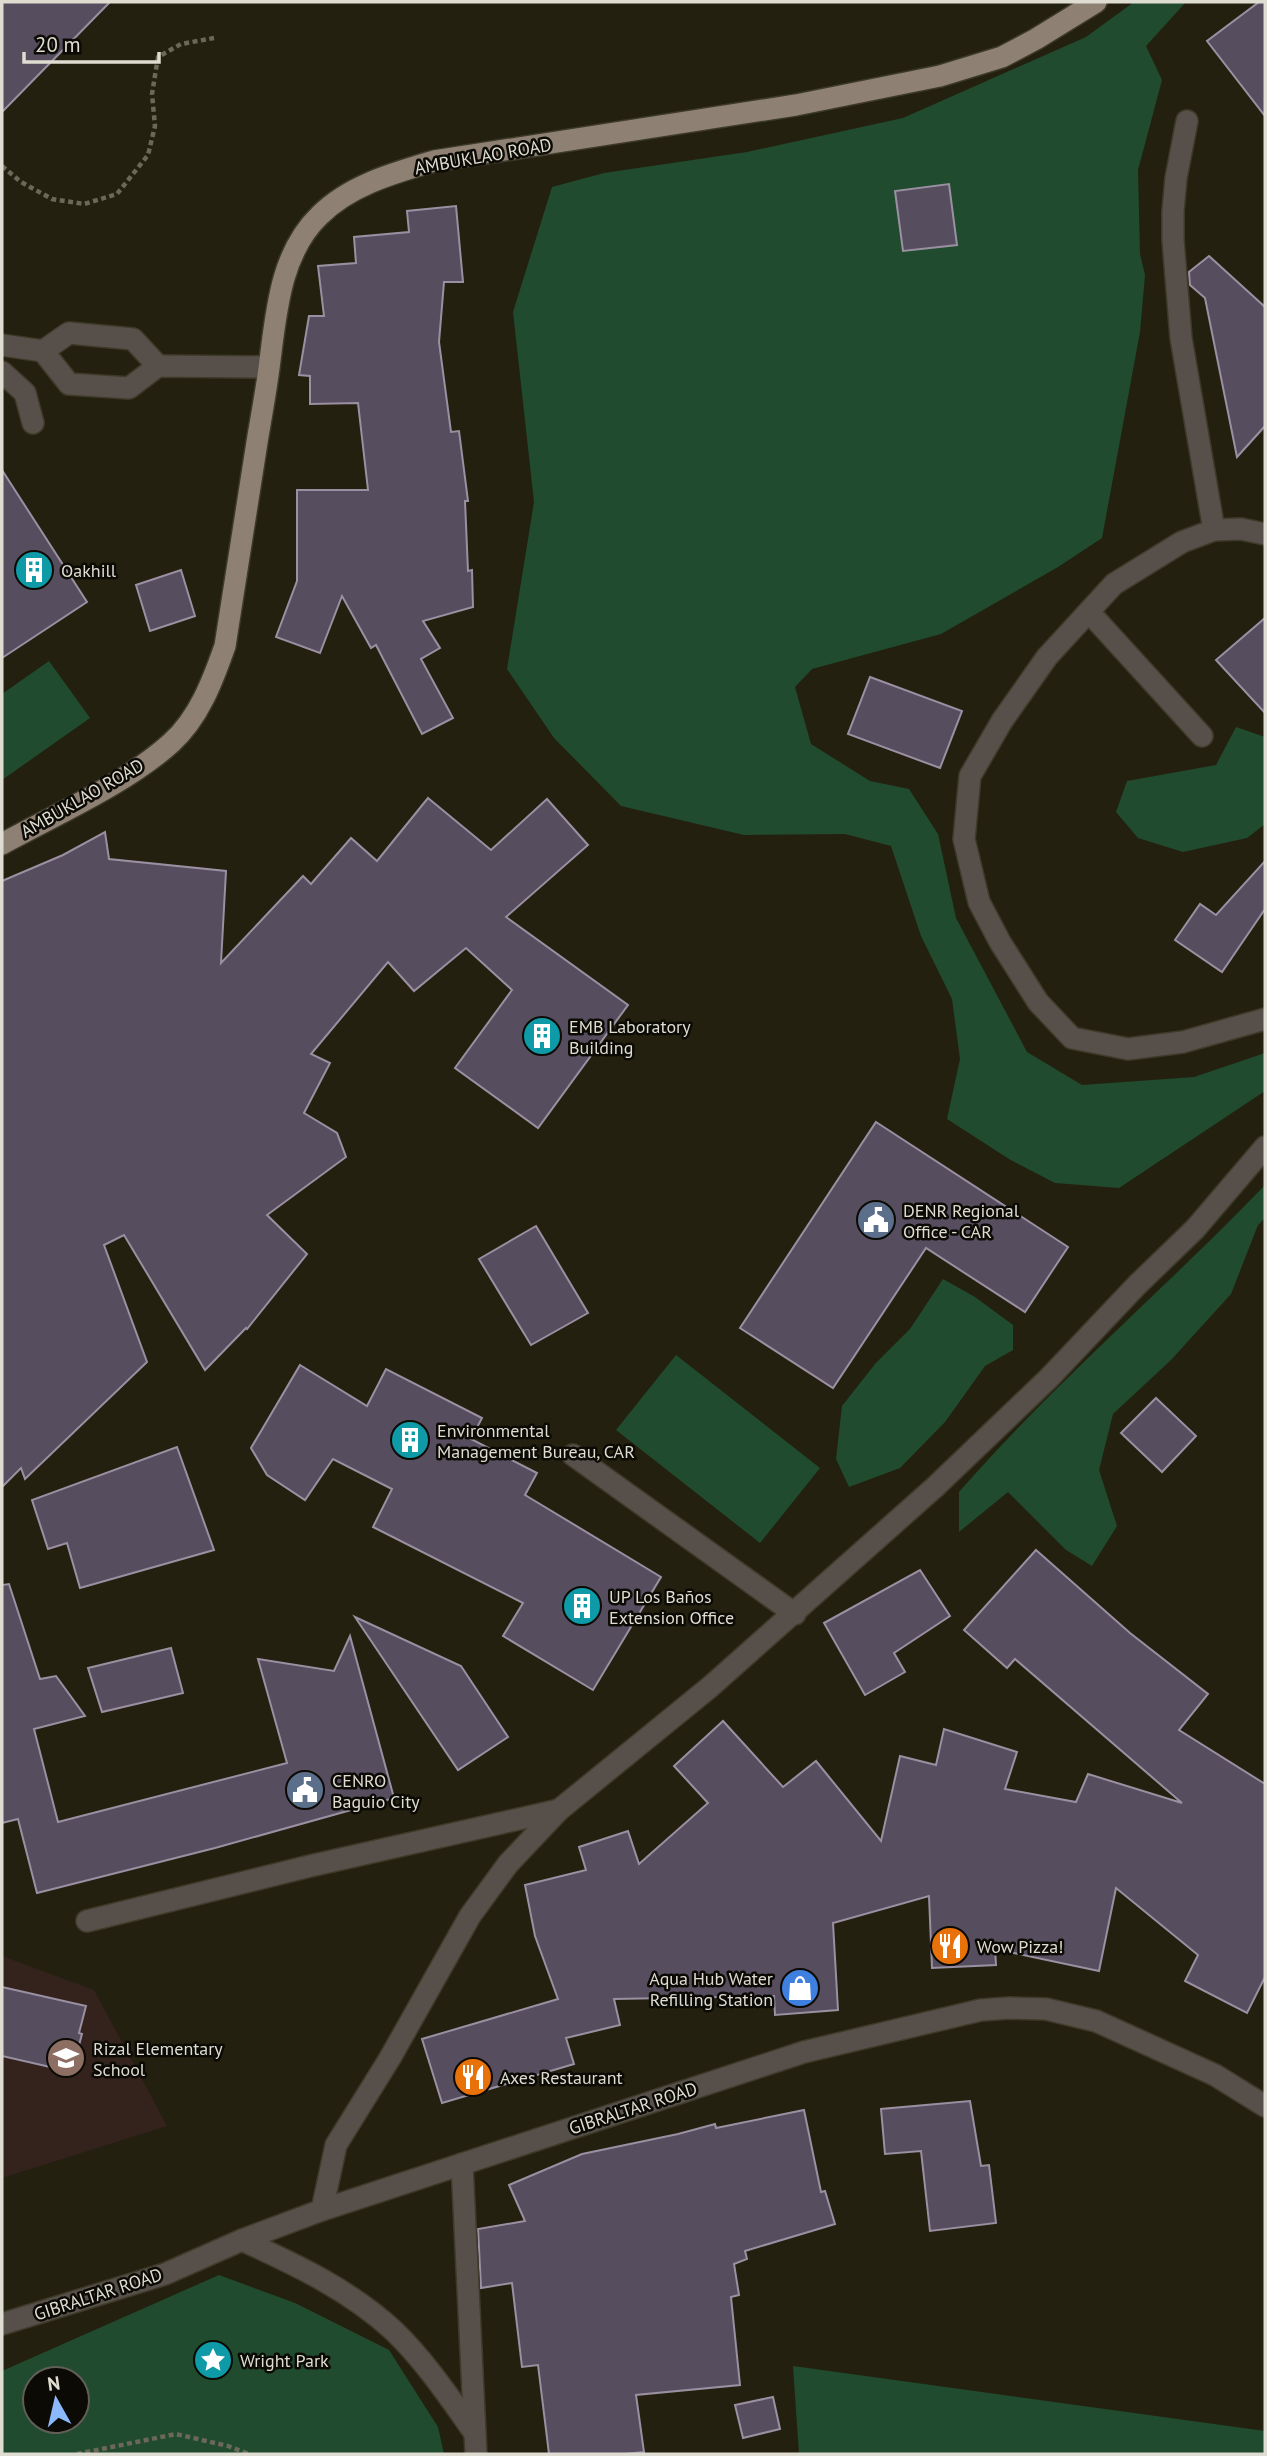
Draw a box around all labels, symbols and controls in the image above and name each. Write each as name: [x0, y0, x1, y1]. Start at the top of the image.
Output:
scale bar: [24, 21, 159, 65]
text: 20 m: [35, 31, 81, 58]
street label: AMBUKLAO ROAD: [413, 133, 553, 179]
building icon: Oakhill: [13, 549, 55, 591]
place label: Oakhill: [61, 559, 117, 582]
street label: AMBUKLAO ROAD: [16, 753, 148, 843]
building icon: EMB Laboratory Building: [521, 1015, 563, 1057]
place label: EMB Laboratory Building: [569, 1015, 691, 1059]
public building icon: DENR Regional Office - CAR: [855, 1199, 897, 1241]
place label: DENR Regional Office - CAR: [903, 1199, 1020, 1243]
building icon: Environmental Management Bureau, CAR: [389, 1419, 431, 1461]
place label: Environmental Management Bureau, CAR: [437, 1419, 635, 1463]
building icon: UP Los Baños Extension Office: [561, 1585, 603, 1627]
place label: UP Los Baños Extension Office: [609, 1585, 734, 1629]
public building icon: CENRO Baguio City: [284, 1769, 326, 1811]
place label: CENRO Baguio City: [332, 1769, 420, 1813]
restaurant icon: Wow Pizza!: [929, 1925, 971, 1967]
place label: Wow Pizza!: [977, 1935, 1064, 1958]
place label: Aqua Hub Water Refilling Station: [649, 1967, 773, 2011]
shop icon: Aqua Hub Water Refilling Station: [779, 1967, 821, 2009]
school or university icon: Rizal Elementary School: [45, 2037, 87, 2079]
place label: Rizal Elementary School: [93, 2037, 223, 2081]
restaurant icon: Axes Restaurant: [452, 2056, 494, 2098]
place label: Axes Restaurant: [500, 2066, 623, 2089]
street label: GIBRALTAR ROAD: [566, 2076, 700, 2140]
street label: GIBRALTAR ROAD: [31, 2262, 165, 2326]
place icon: Wright Park: [192, 2339, 234, 2381]
place label: Wright Park: [240, 2349, 329, 2372]
north arrow: [21, 2365, 91, 2435]
text: N: [46, 2370, 61, 2396]

